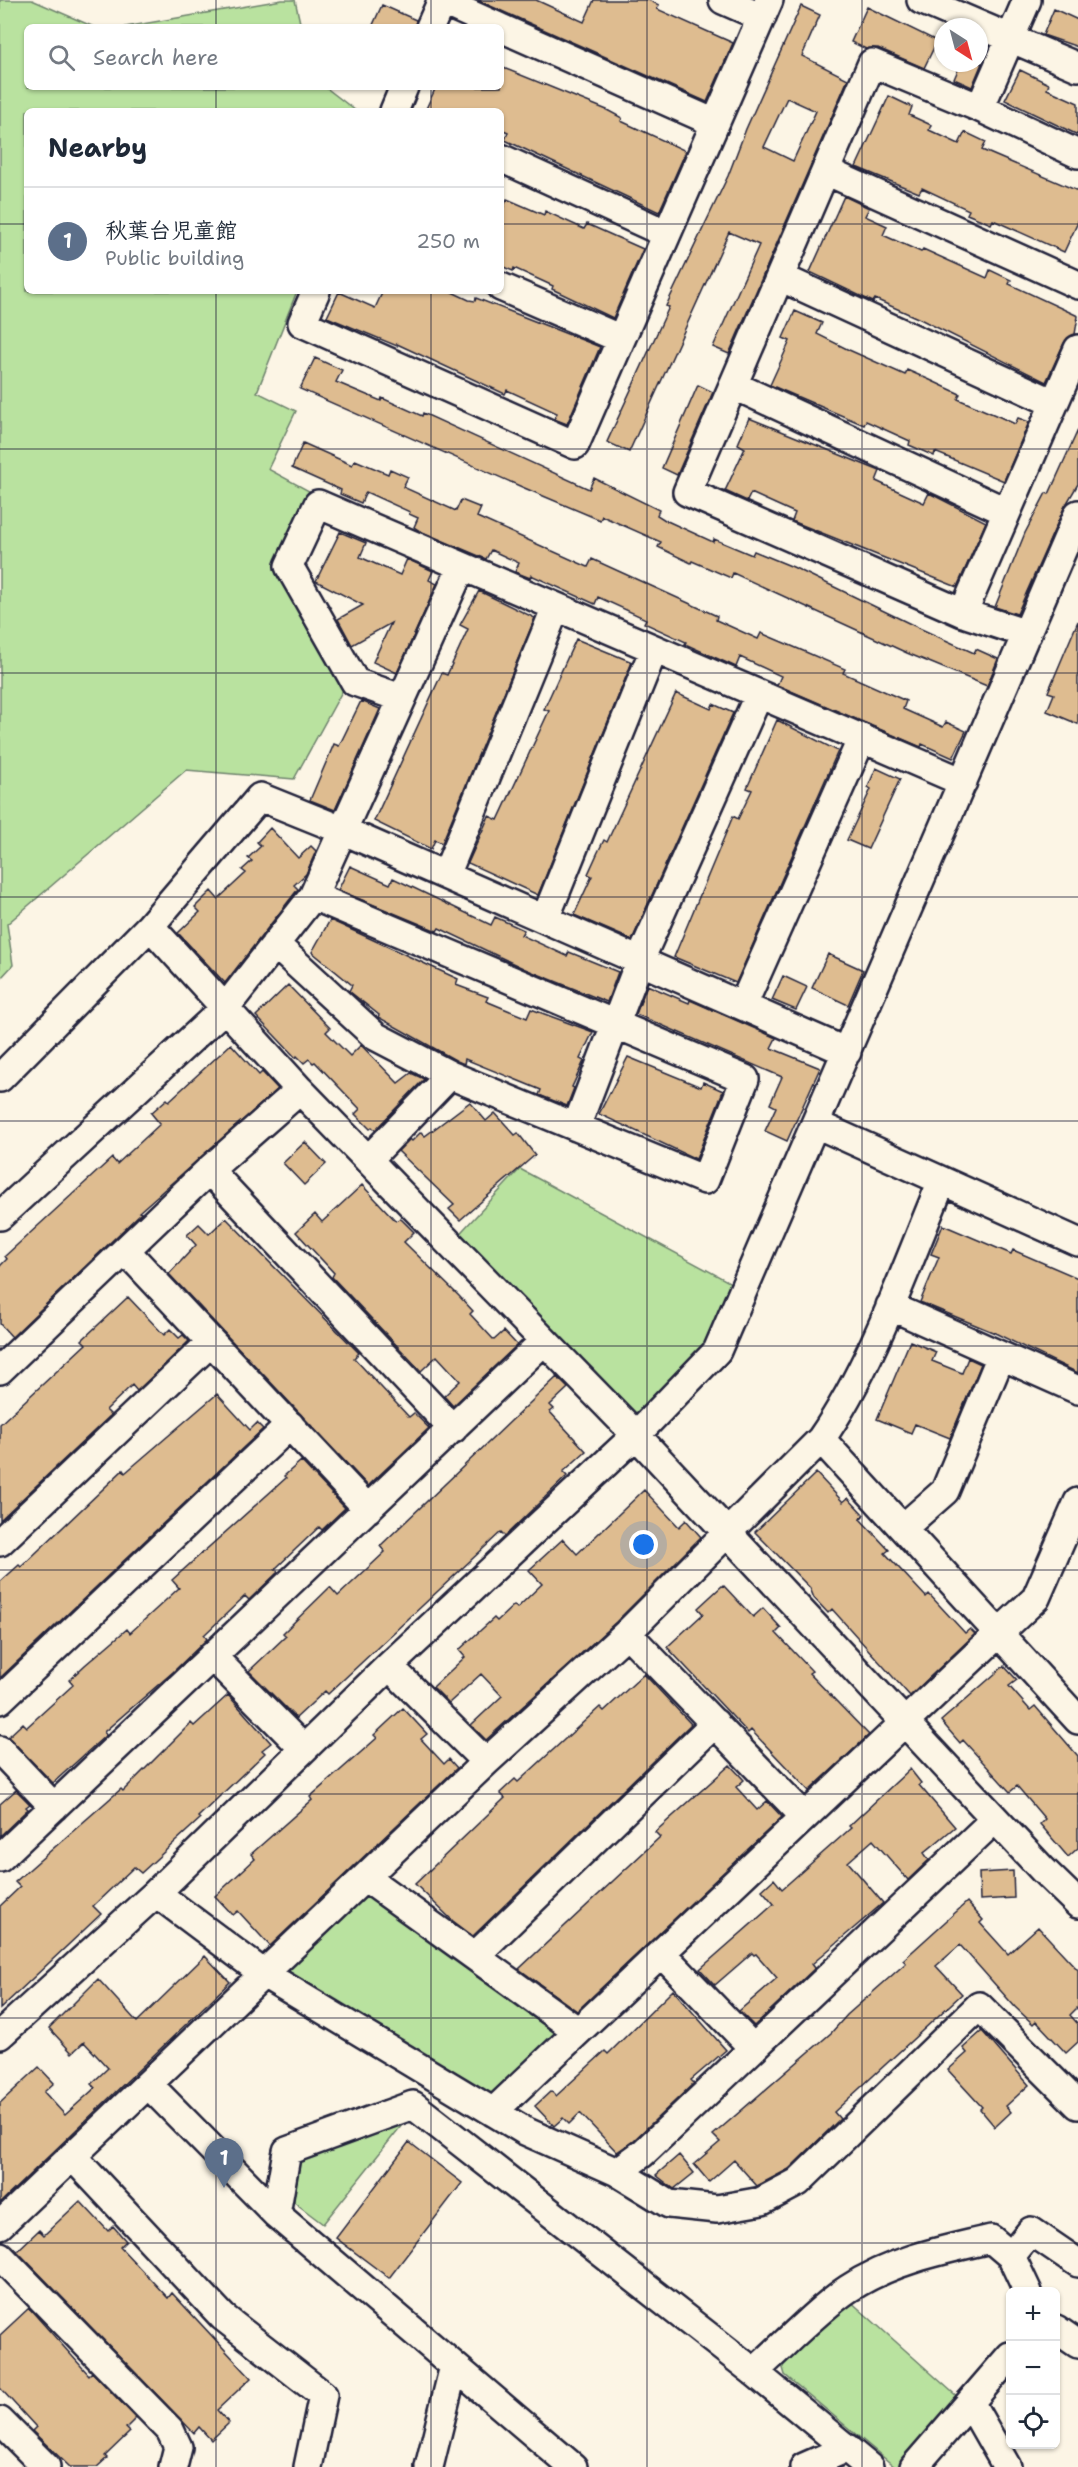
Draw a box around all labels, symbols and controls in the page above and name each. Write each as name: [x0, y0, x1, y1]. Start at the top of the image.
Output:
north arrow: [934, 18, 988, 72]
search box: [24, 24, 504, 90]
icon: search: [45, 41, 78, 74]
text: Search here: [93, 43, 219, 72]
text: Nearby: [48, 130, 147, 165]
text: 秋葉台児童館: [105, 216, 237, 245]
text: 1: [63, 228, 72, 254]
text: 250 m: [416, 228, 480, 254]
text: Public building: [105, 245, 244, 271]
your location: [629, 1530, 658, 1559]
pin: 1: [204, 2138, 244, 2188]
map controls: [1006, 2287, 1060, 2449]
button: +: [1006, 2287, 1060, 2341]
button: −: [1006, 2341, 1060, 2395]
button: locate: [1006, 2395, 1060, 2449]

